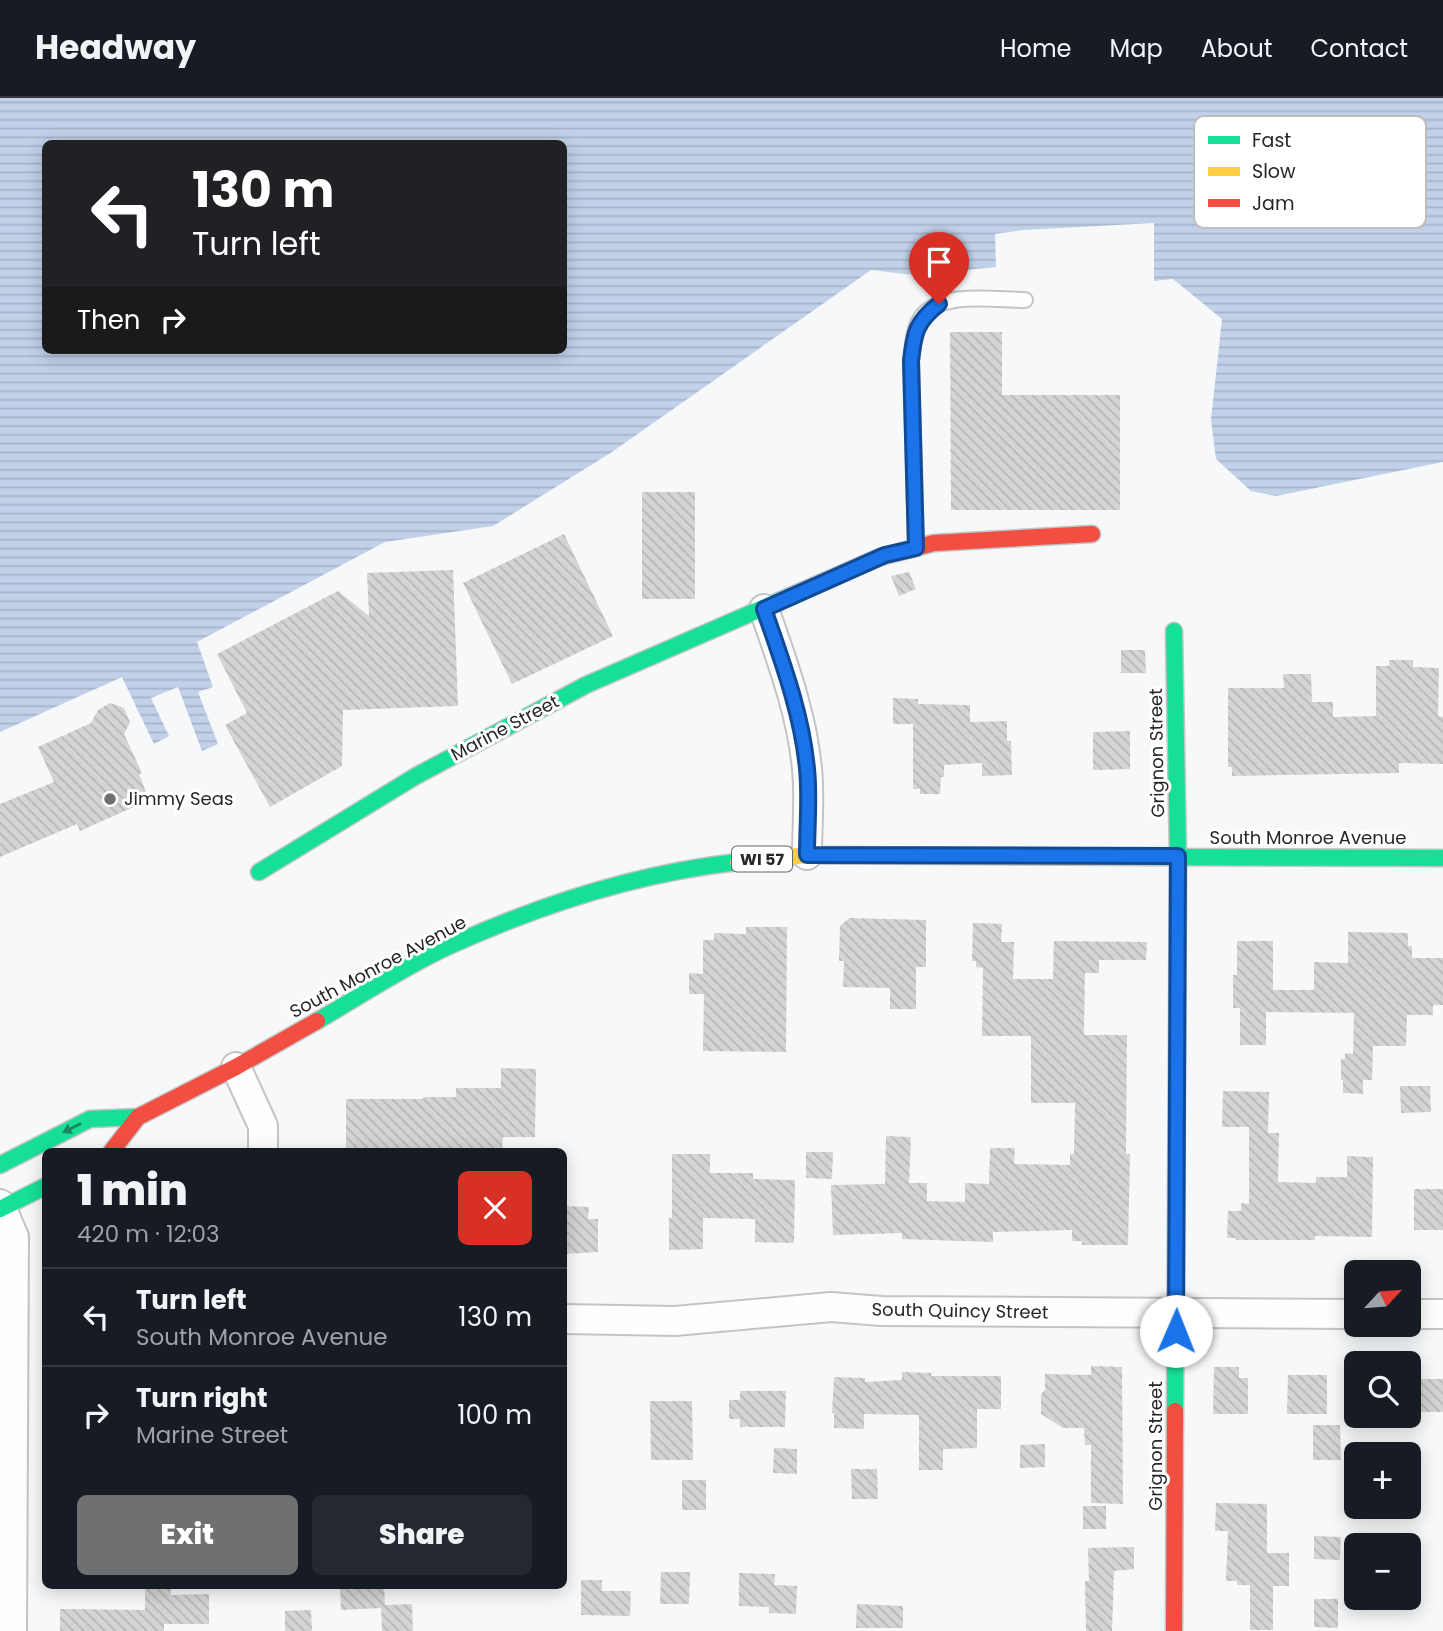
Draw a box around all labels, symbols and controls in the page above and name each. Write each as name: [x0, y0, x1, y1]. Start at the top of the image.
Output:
text: Headway: [35, 24, 196, 71]
text: Home: [1000, 32, 1072, 65]
text: Map: [1110, 32, 1163, 65]
text: About: [1201, 32, 1272, 65]
text: Contact: [1310, 32, 1408, 65]
legend: [1194, 116, 1426, 228]
text: Fast: [1252, 127, 1291, 154]
text: 130 m: [192, 156, 334, 224]
text: Slow: [1252, 158, 1296, 185]
icon: left: [77, 168, 168, 259]
text: Jam: [1252, 190, 1294, 217]
text: Turn left: [192, 221, 321, 266]
pin: [909, 232, 969, 304]
icon: arrive: [920, 243, 958, 281]
icon: right: [154, 301, 192, 339]
text: Then: [77, 302, 140, 338]
street label: Grignon Street: [1143, 688, 1170, 818]
street label: Marine Street: [446, 689, 563, 767]
place label: Jimmy Seas: [124, 786, 233, 811]
marker: Jimmy Seas: [102, 791, 118, 807]
street label: South Monroe Avenue: [1210, 825, 1406, 850]
road number: WI 57: [732, 846, 792, 872]
street label: South Monroe Avenue: [285, 909, 471, 1024]
one-way arrow: [62, 1121, 82, 1133]
text: 1 min: [77, 1161, 188, 1220]
button: close: [458, 1171, 532, 1245]
text: 420 m · 12:03: [77, 1218, 220, 1250]
north arrow: [1344, 1260, 1421, 1337]
map controls: [1344, 1260, 1421, 1610]
text: Turn left: [136, 1282, 247, 1318]
position arrow: [1139, 1294, 1213, 1368]
street label: South Quincy Street: [871, 1296, 1049, 1325]
icon: left: [77, 1298, 115, 1336]
text: 130 m: [458, 1299, 532, 1335]
text: South Monroe Avenue: [136, 1321, 387, 1353]
button: search: [1344, 1351, 1421, 1428]
text: Turn right: [136, 1380, 268, 1416]
street label: Grignon Street: [1143, 1381, 1168, 1511]
icon: right: [77, 1396, 115, 1434]
text: 100 m: [457, 1397, 532, 1433]
text: Marine Street: [136, 1419, 288, 1451]
button: +: [1344, 1442, 1421, 1519]
button: Exit: [77, 1495, 298, 1575]
button: Share: [312, 1495, 532, 1575]
button: −: [1344, 1533, 1421, 1610]

